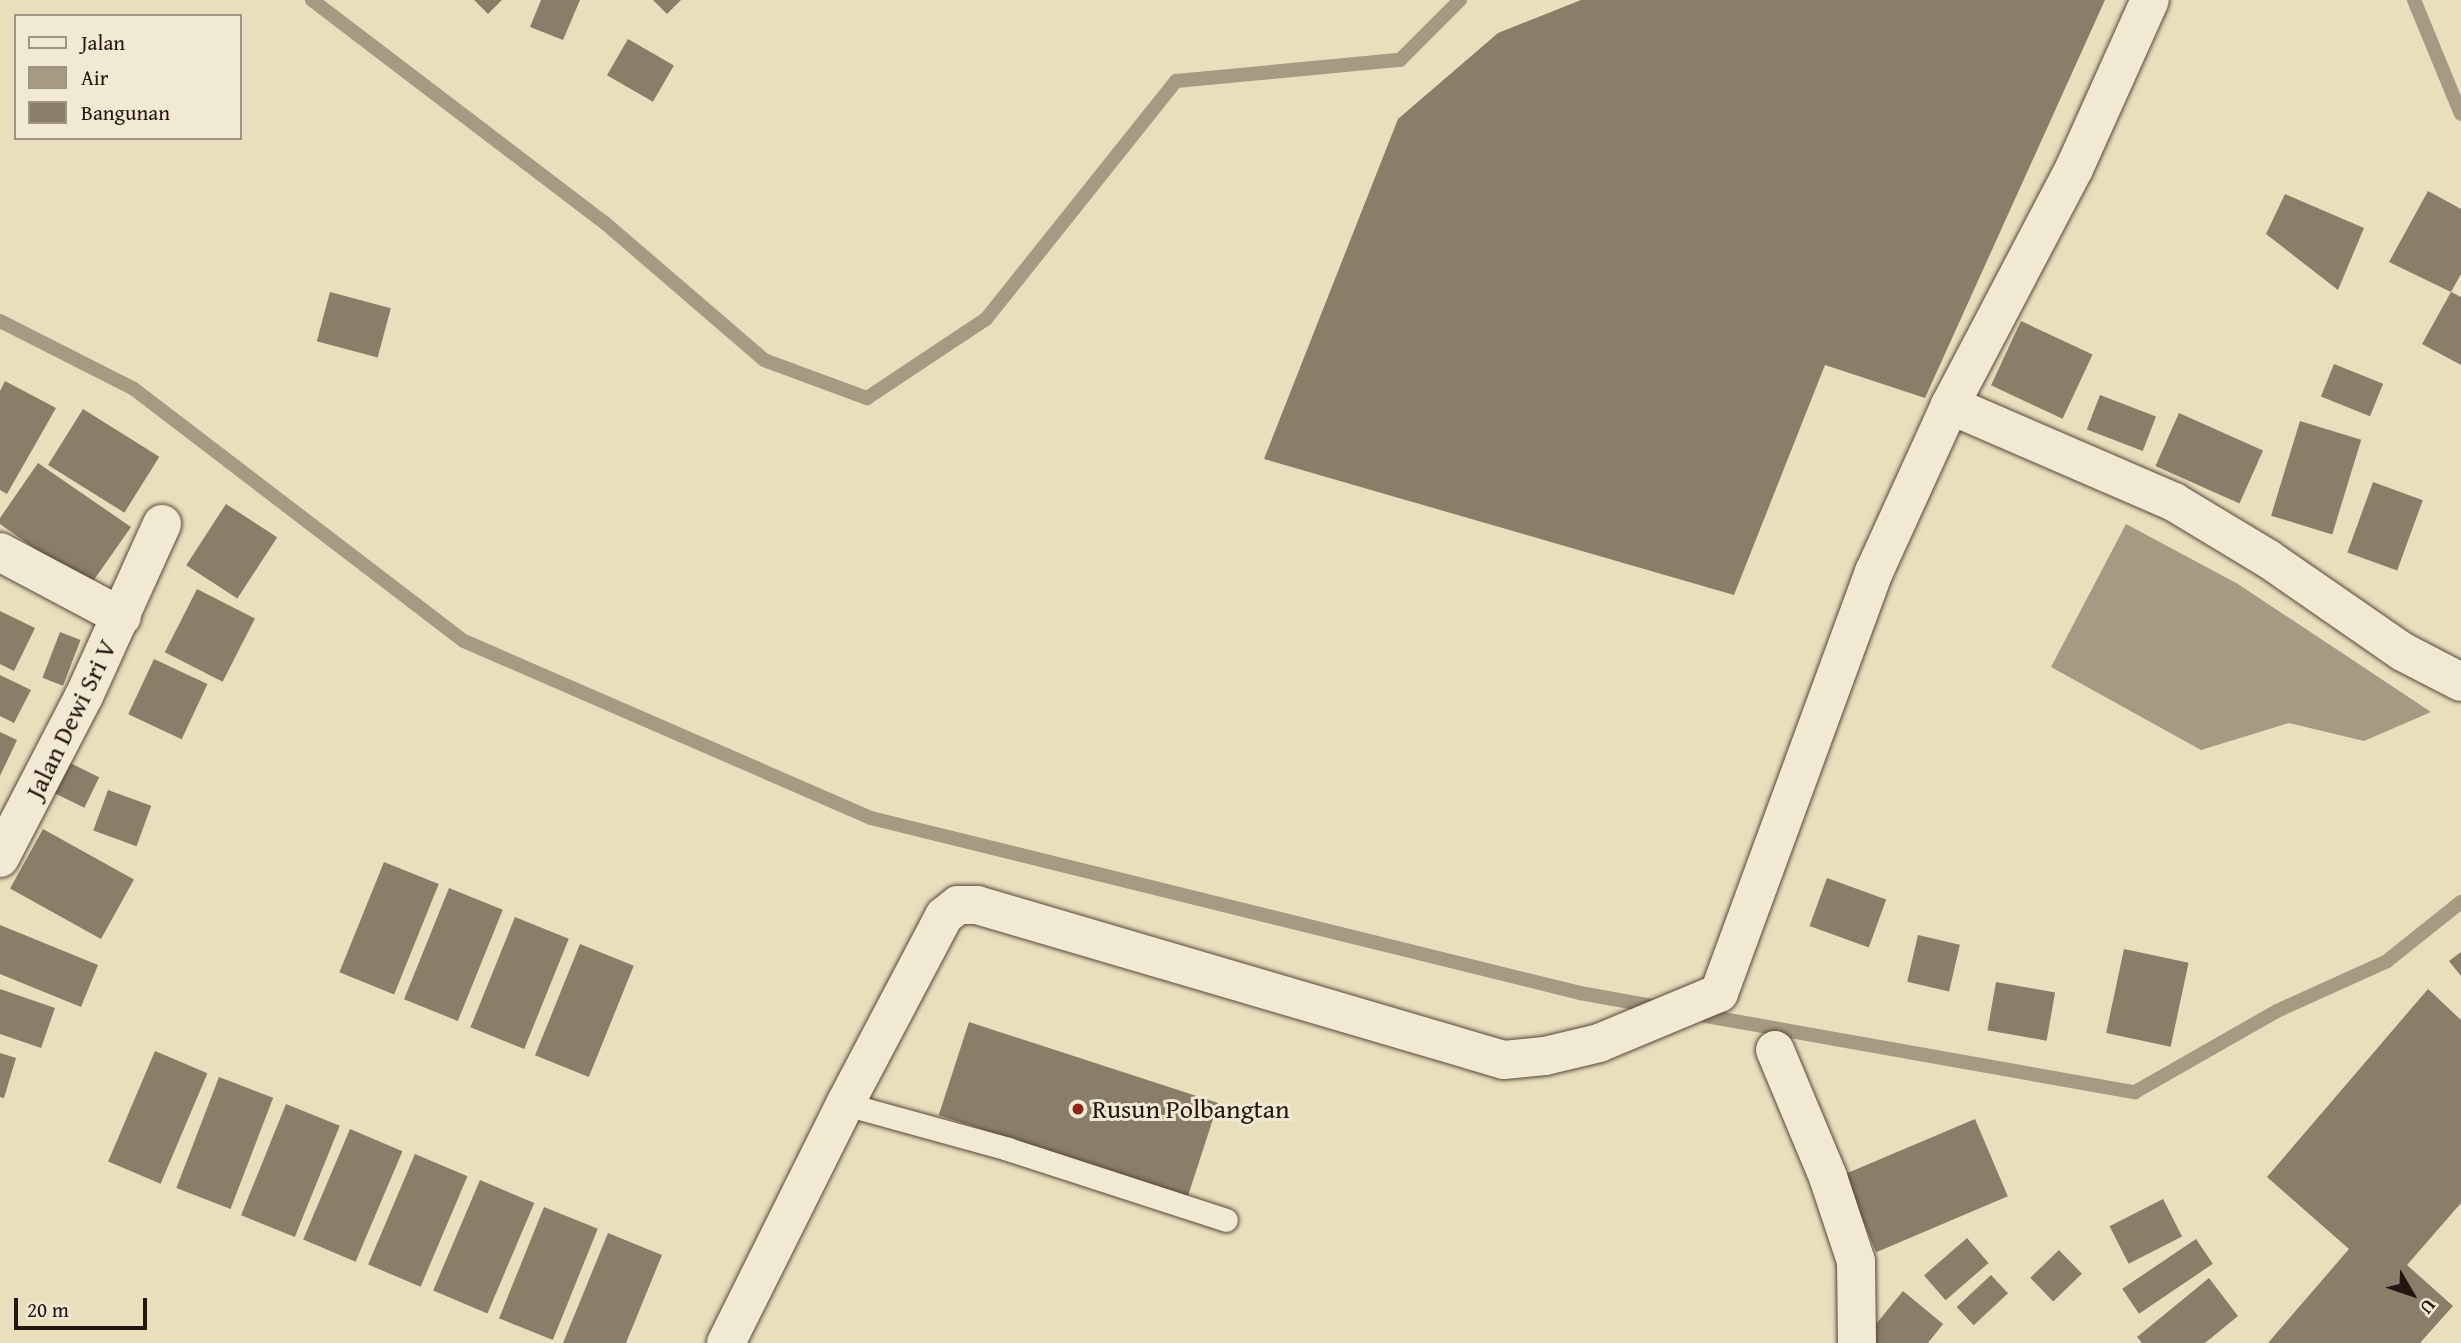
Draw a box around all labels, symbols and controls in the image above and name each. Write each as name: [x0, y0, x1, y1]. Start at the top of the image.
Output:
legend: [14, 14, 242, 140]
text: Jalan: [81, 27, 125, 58]
text: Air: [81, 62, 108, 93]
text: Bangunan: [81, 97, 170, 128]
street label: Jalan Dewi Sri V: [19, 634, 123, 804]
place label: Rusun Polbangtan: [1092, 1093, 1290, 1125]
marker: Rusun Polbangtan: [1070, 1101, 1086, 1117]
north arrow: [2377, 1259, 2447, 1329]
scale bar: [18, 1284, 150, 1328]
text: U: [2413, 1293, 2443, 1321]
text: 20 m: [27, 1294, 69, 1325]

